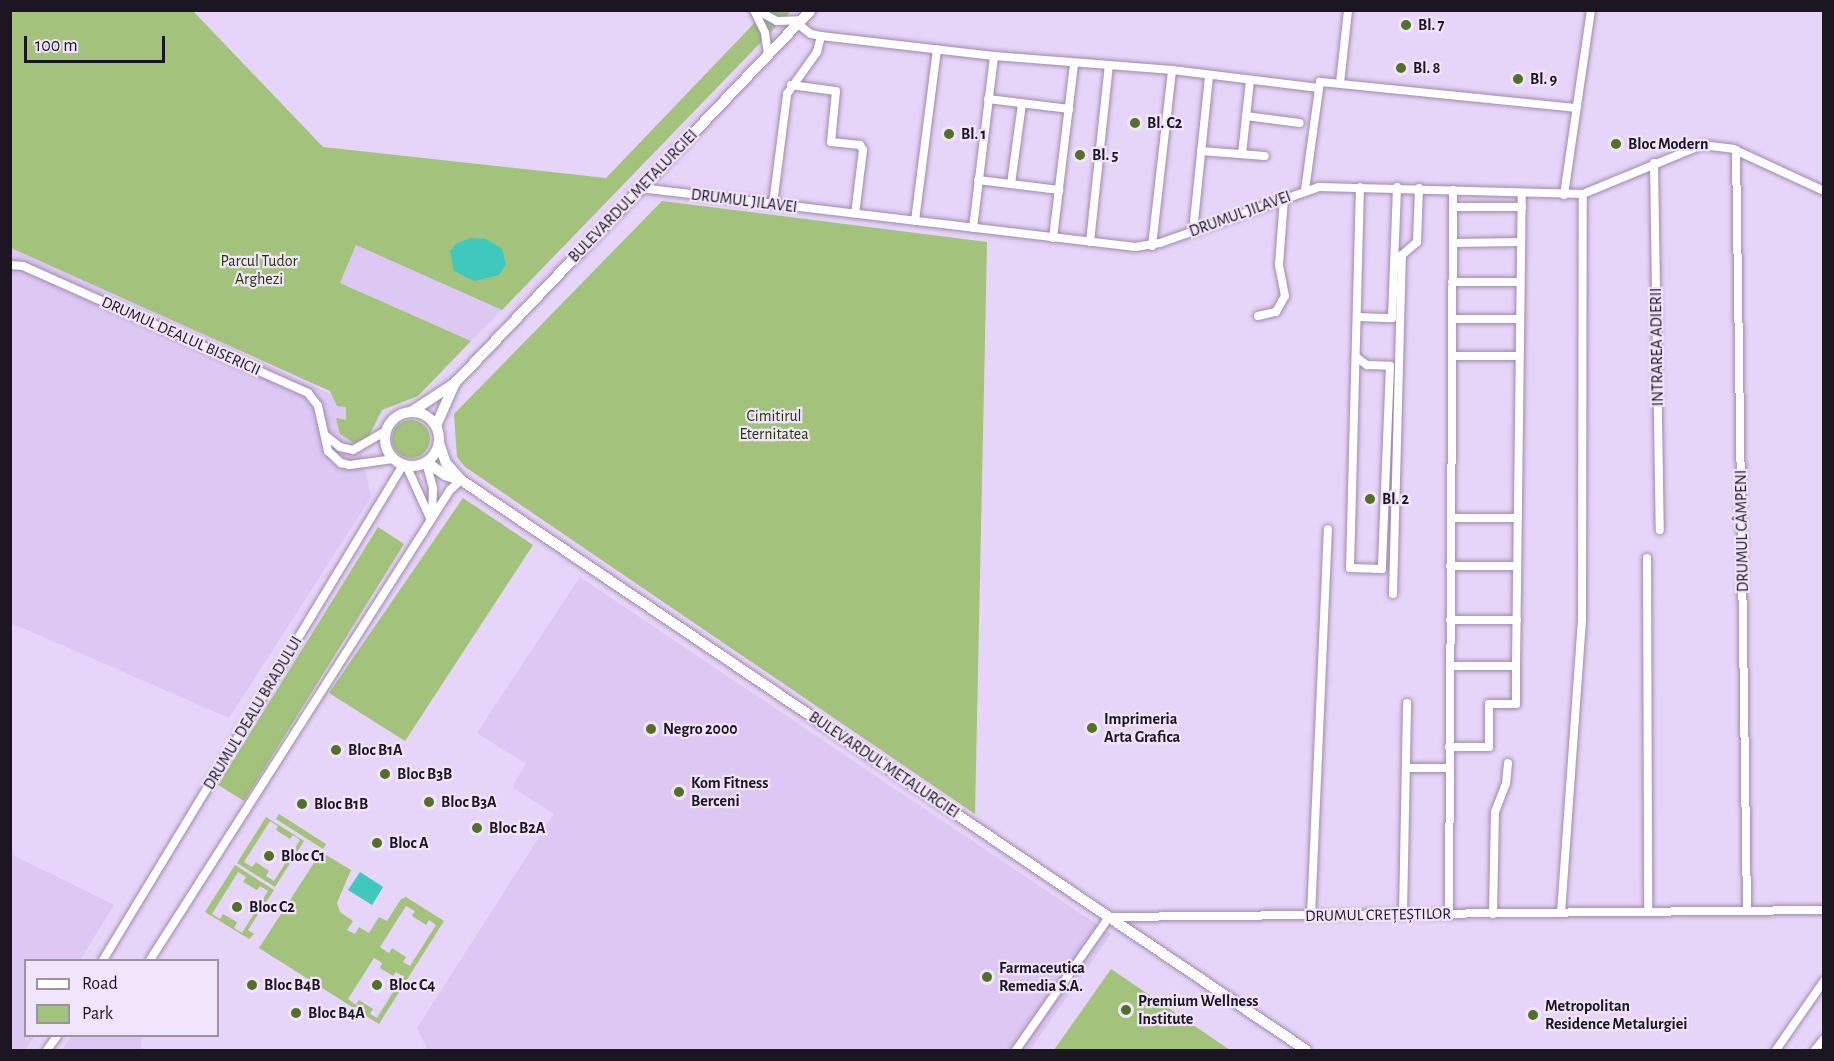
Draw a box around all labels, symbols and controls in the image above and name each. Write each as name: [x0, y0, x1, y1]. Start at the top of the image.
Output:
place label: Bl. 7: [1418, 15, 1444, 35]
marker: Bl. 7: [1399, 18, 1413, 32]
scale bar: [27, 24, 168, 62]
text: 100 m: [35, 37, 78, 55]
place label: Bl. 8: [1413, 58, 1440, 78]
marker: Bl. 8: [1394, 61, 1408, 75]
place label: Bl. 9: [1530, 69, 1557, 89]
marker: Bl. 9: [1511, 72, 1525, 86]
place label: Bl. C2: [1147, 113, 1182, 133]
marker: Bl. C2: [1128, 116, 1142, 130]
place label: Bl. 1: [961, 124, 986, 144]
street label: BULEVARDUL METALURGIEI: [565, 126, 701, 266]
marker: Bl. 1: [942, 127, 956, 141]
place label: Bloc Modern: [1628, 134, 1708, 154]
marker: Bloc Modern: [1609, 137, 1623, 151]
place label: Bl. 5: [1092, 145, 1118, 165]
marker: Bl. 5: [1073, 148, 1087, 162]
street label: DRUMUL JILAVEI: [690, 185, 798, 217]
street label: DRUMUL JILAVEI: [1187, 187, 1293, 241]
park label: Parcul Tudor Arghezi: [220, 251, 298, 289]
street label: INTRAREA ADIERII: [1646, 288, 1668, 406]
street label: DRUMUL DEALUL BISERICII: [99, 292, 263, 380]
park label: Cimitirul Eternitatea: [739, 406, 809, 444]
street label: DRUMUL CÂMPENI: [1731, 470, 1753, 592]
place label: Bl. 2: [1382, 489, 1409, 509]
marker: Bl. 2: [1363, 492, 1377, 506]
street label: DRUMUL DEALU BRADULUI: [200, 633, 306, 793]
street label: BULEVARDUL METALURGIEI: [805, 707, 963, 823]
place label: Imprimeria Arta Grafica: [1104, 709, 1180, 747]
place label: Negro 2000: [663, 719, 738, 739]
marker: Imprimeria Arta Grafica: [1085, 721, 1099, 735]
marker: Negro 2000: [644, 722, 658, 736]
place label: Bloc B1A: [348, 740, 403, 760]
marker: Bloc B1A: [329, 743, 343, 757]
place label: Bloc B3B: [397, 764, 452, 784]
marker: Bloc B3B: [378, 767, 392, 781]
place label: Kom Fitness Berceni: [691, 773, 768, 811]
marker: Kom Fitness Berceni: [672, 785, 686, 799]
place label: Bloc B3A: [441, 792, 497, 812]
place label: Bloc B1B: [314, 794, 368, 814]
marker: Bloc B3A: [422, 795, 436, 809]
marker: Bloc B1B: [295, 797, 309, 811]
place label: Bloc B2A: [489, 818, 545, 838]
marker: Bloc B2A: [470, 821, 484, 835]
place label: Bloc A: [389, 833, 429, 853]
marker: Bloc A: [370, 836, 384, 850]
place label: Bloc C1: [281, 846, 325, 866]
marker: Bloc C1: [262, 849, 276, 863]
place label: Bloc C2: [249, 897, 295, 917]
marker: Bloc C2: [230, 900, 244, 914]
street label: DRUMUL CREȚEȘTILOR: [1305, 904, 1451, 926]
place label: Farmaceutica Remedia S.A.: [999, 958, 1085, 996]
legend: [24, 959, 219, 1037]
marker: Farmaceutica Remedia S.A.: [980, 970, 994, 984]
text: Road: [82, 975, 118, 993]
place label: Bloc B4B: [264, 975, 321, 995]
place label: Bloc C4: [389, 975, 435, 995]
marker: Bloc B4B: [245, 978, 259, 992]
marker: Bloc C4: [370, 978, 384, 992]
place label: Premium Wellness Institute: [1138, 991, 1258, 1029]
place label: Metropolitan Residence Metalurgiei: [1545, 996, 1687, 1034]
place label: Bloc B4A: [308, 1003, 365, 1023]
marker: Premium Wellness Institute: [1119, 1003, 1133, 1017]
text: Park: [82, 1005, 113, 1023]
marker: Bloc B4A: [289, 1006, 303, 1020]
marker: Metropolitan Residence Metalurgiei: [1526, 1008, 1540, 1022]

